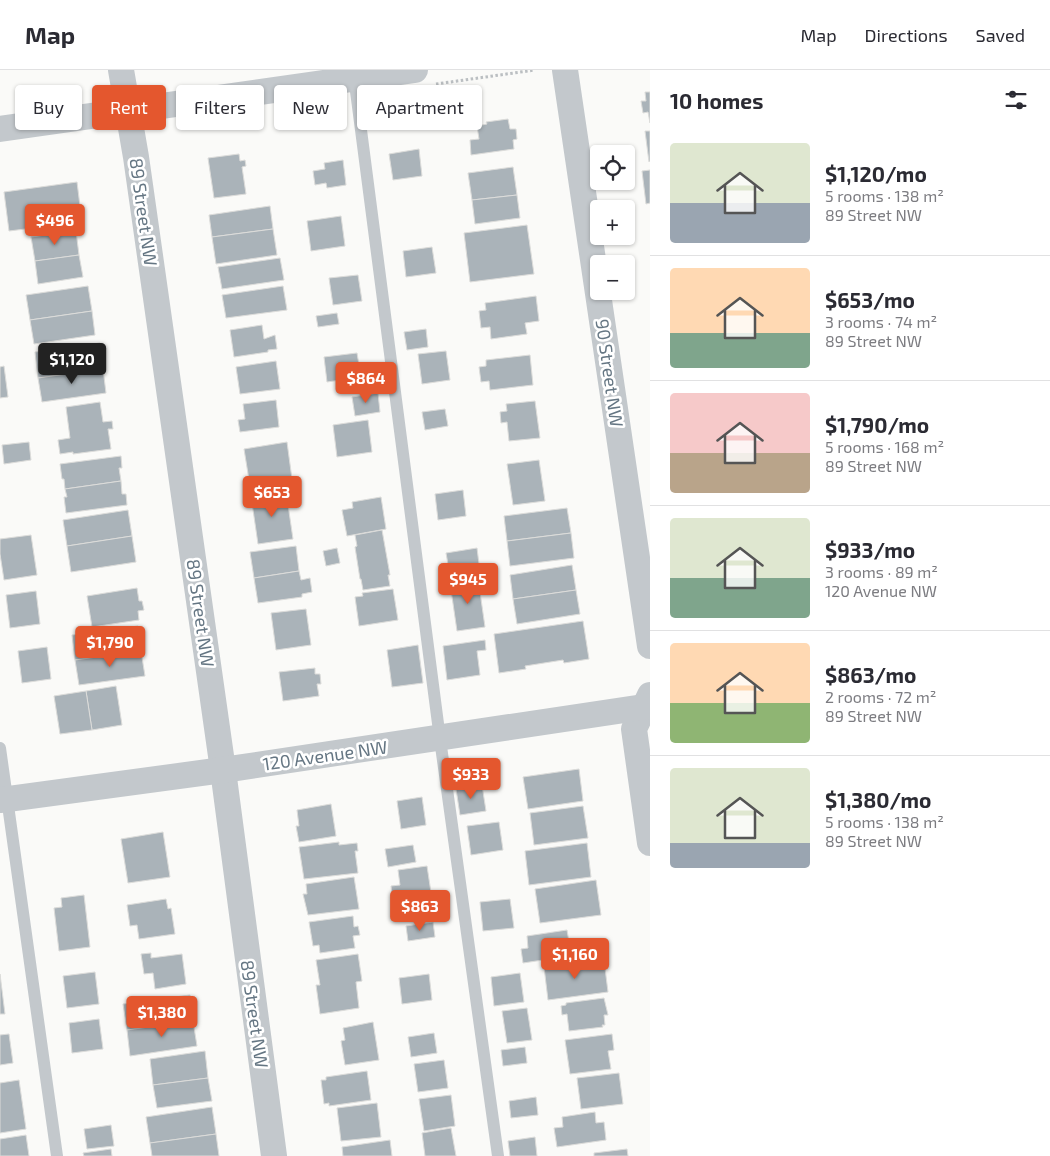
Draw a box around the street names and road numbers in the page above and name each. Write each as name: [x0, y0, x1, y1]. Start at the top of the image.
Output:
street label: 89 Street NW: [126, 156, 162, 268]
street label: 90 Street NW: [592, 318, 628, 428]
street label: 89 Street NW: [183, 557, 219, 669]
street label: 120 Avenue NW: [261, 735, 389, 775]
street label: 89 Street NW: [237, 958, 273, 1070]

